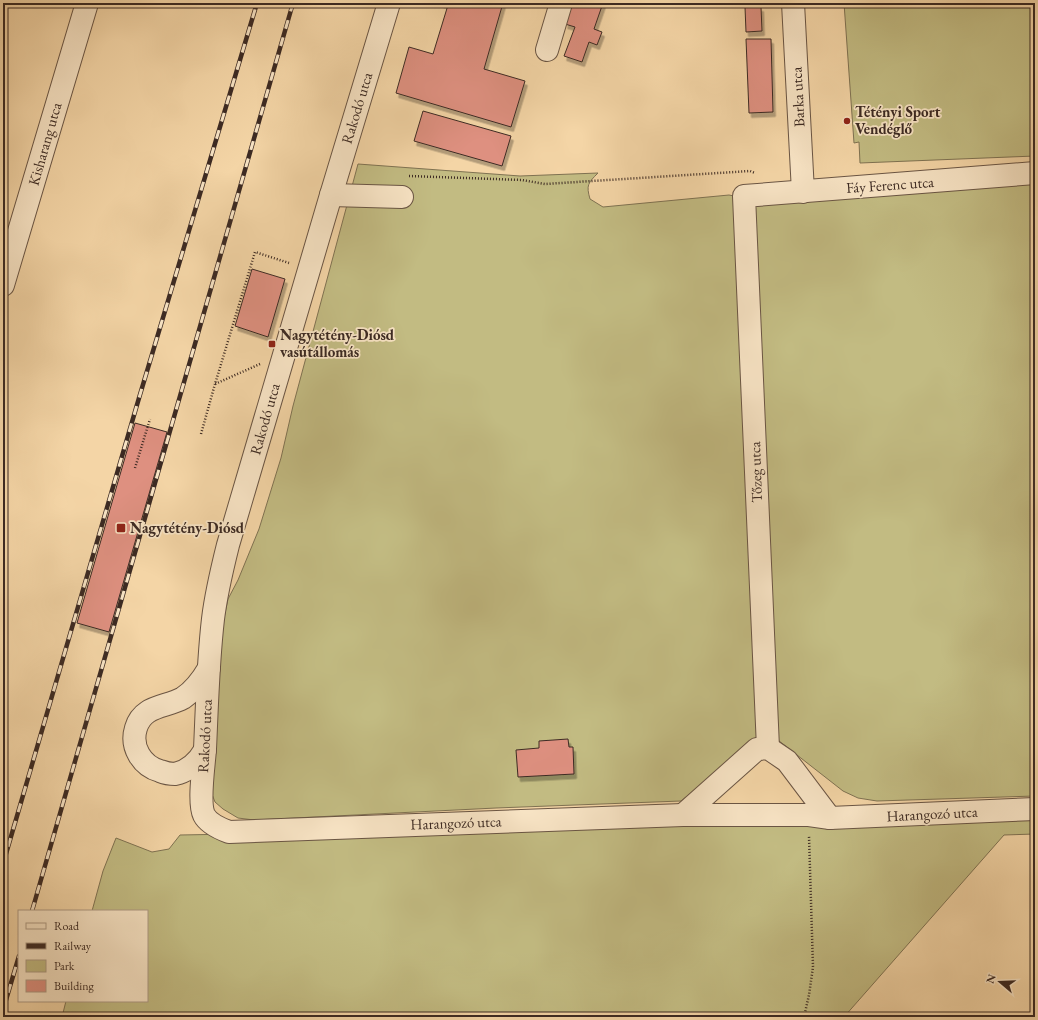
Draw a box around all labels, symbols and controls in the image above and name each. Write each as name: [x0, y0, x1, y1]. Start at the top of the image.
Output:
street label: Barka utca: [786, 66, 809, 128]
street label: Rakodó utca: [337, 70, 376, 146]
street label: Kisharang utca: [24, 100, 65, 188]
place label: Tétényi Sport Vendéglő: [855, 102, 941, 138]
marker: Tétényi Sport Vendéglő: [842, 116, 852, 126]
street label: Fáy Ferenc utca: [845, 172, 935, 197]
place label: Nagytétény-Diósd vasútállomás: [280, 325, 395, 361]
marker: Nagytétény-Diósd vasútállomás: [267, 339, 277, 349]
street label: Rakodó utca: [245, 381, 284, 457]
street label: Tőzeg utca: [745, 441, 766, 503]
place label: Nagytétény-Diósd: [130, 518, 245, 537]
marker: Nagytétény-Diósd: [115, 522, 127, 534]
street label: Rakodó utca: [193, 699, 216, 773]
street label: Harangozó utca: [886, 802, 978, 825]
street label: Harangozó utca: [410, 811, 502, 834]
legend: [18, 910, 148, 1002]
text: Road: [54, 918, 80, 934]
text: Railway: [54, 938, 92, 954]
text: Park: [54, 958, 75, 974]
north arrow: [980, 962, 1020, 1002]
text: N: [982, 972, 999, 985]
text: Building: [54, 978, 95, 994]

